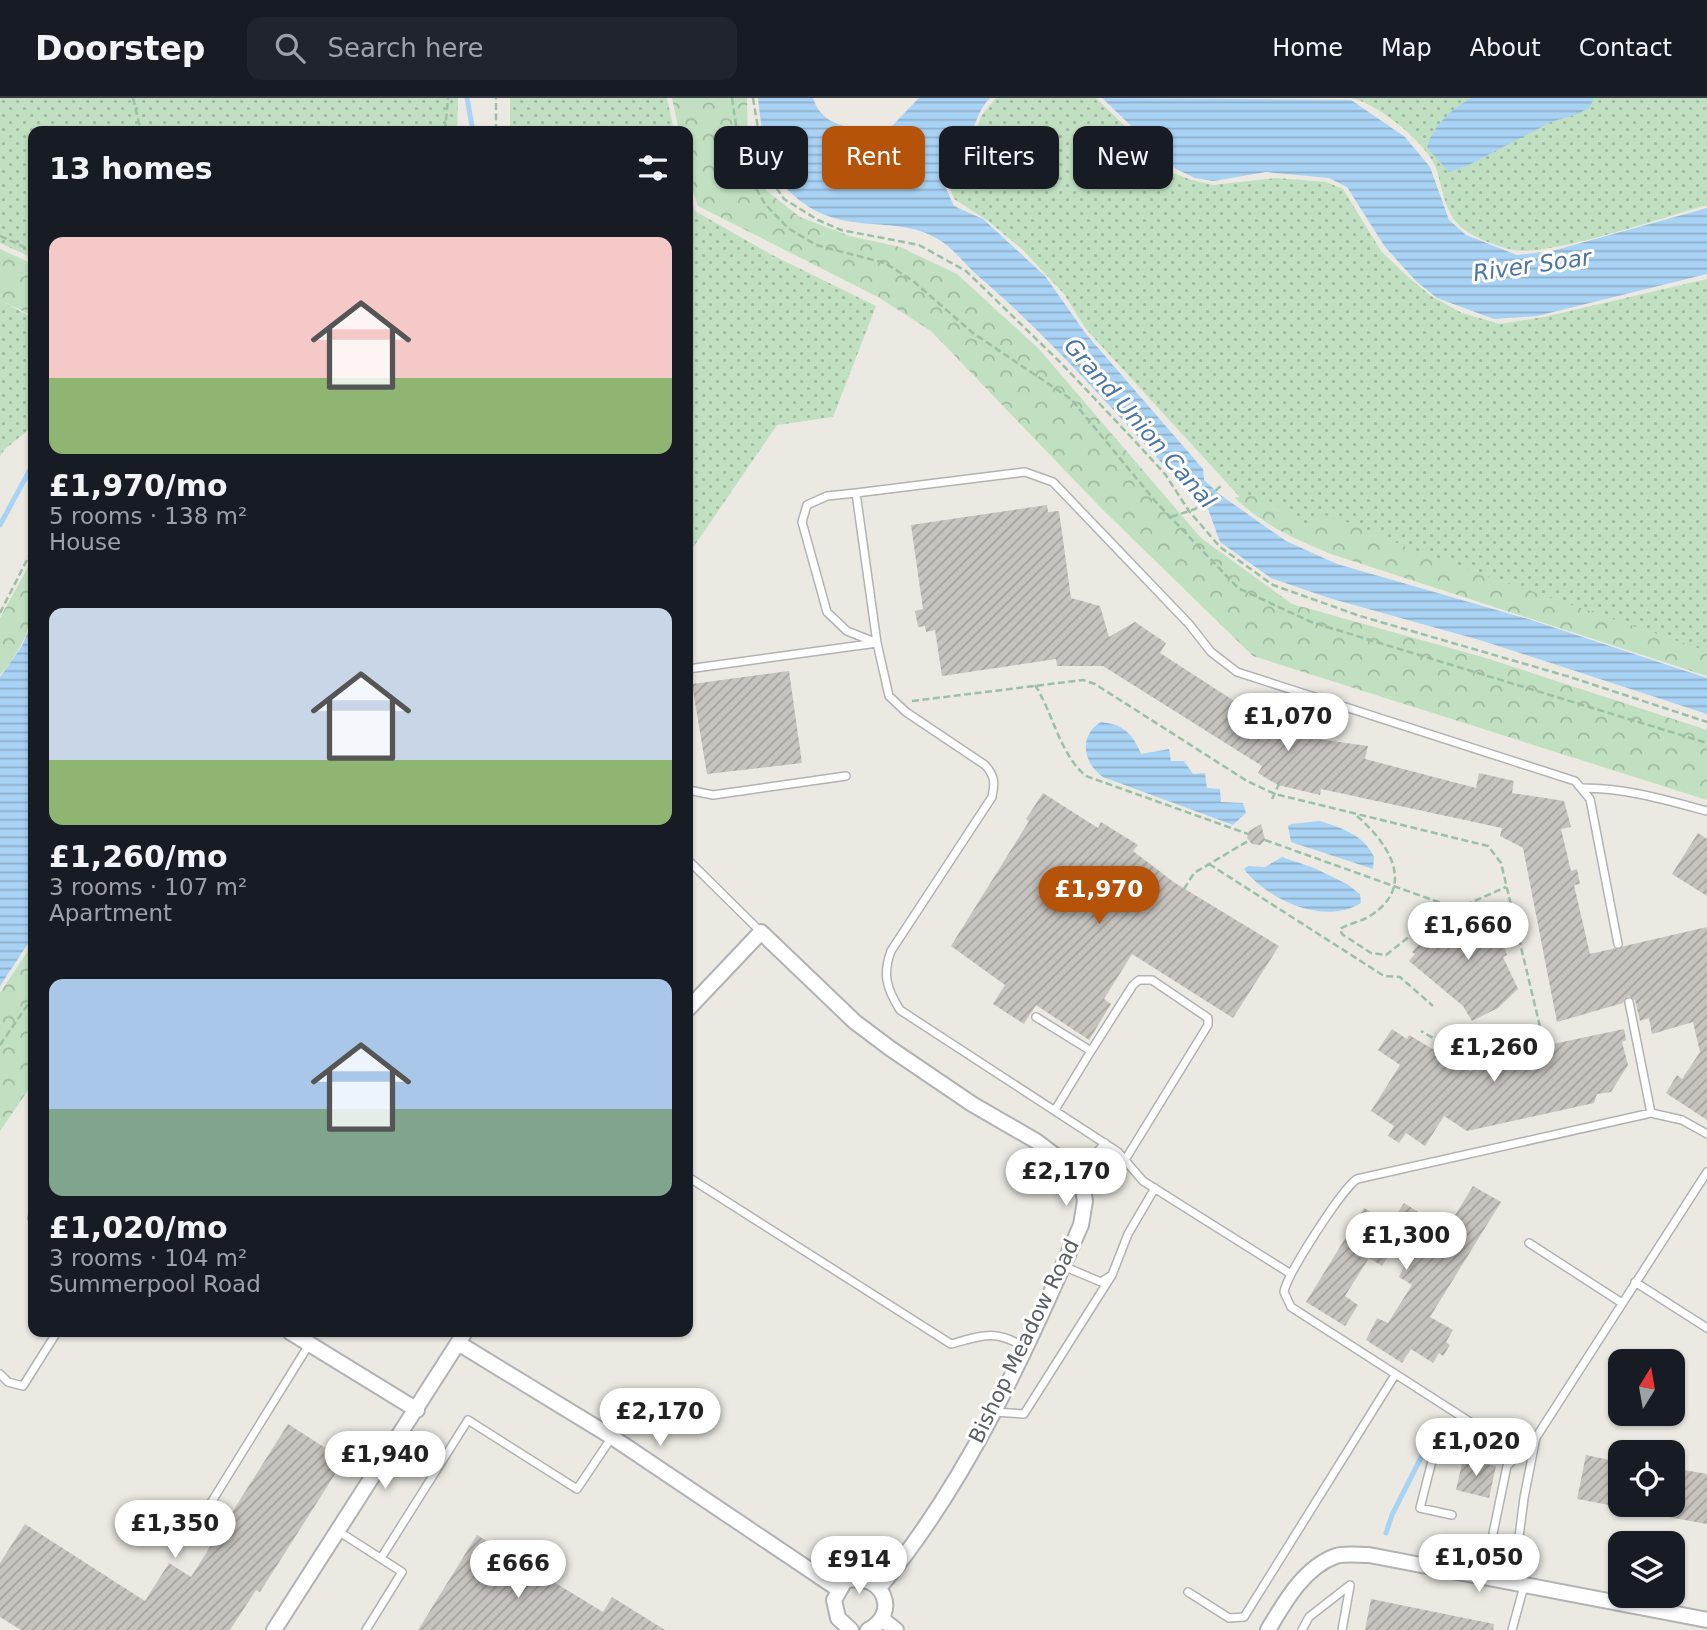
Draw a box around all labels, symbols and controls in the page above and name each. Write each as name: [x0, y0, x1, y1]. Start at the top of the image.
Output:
search box: [247, 17, 737, 80]
text: Doorstep: [35, 29, 205, 68]
icon: search: [271, 29, 309, 67]
text: Search here: [327, 33, 484, 63]
text: Home: [1272, 34, 1343, 62]
text: Map: [1381, 34, 1432, 62]
text: About: [1470, 34, 1541, 62]
text: Contact: [1579, 34, 1672, 62]
chip: Buy: [714, 126, 808, 189]
chip: Rent: [822, 126, 925, 189]
chip: Filters: [939, 126, 1059, 189]
chip: New: [1073, 126, 1173, 189]
icon: filters: [634, 149, 672, 187]
text: 13 homes: [49, 151, 213, 186]
water label: River Soar: [1471, 244, 1594, 286]
icon: home: [298, 282, 424, 408]
water label: Grand Union Canal: [1059, 333, 1221, 514]
text: £1,970/mo: [49, 468, 228, 503]
text: 5 rooms · 138 m²: [49, 503, 247, 529]
text: House: [49, 529, 121, 555]
icon: home: [298, 653, 424, 779]
pin: £1,070: [1231, 694, 1345, 753]
text: £1,070: [1244, 703, 1332, 729]
text: £1,260/mo: [49, 839, 228, 874]
pin: £1,970: [1042, 866, 1156, 926]
text: 3 rooms · 107 m²: [49, 874, 247, 900]
text: £1,970: [1055, 876, 1143, 902]
text: Apartment: [49, 900, 172, 926]
pin: £1,660: [1411, 902, 1525, 962]
text: £1,660: [1424, 912, 1512, 938]
icon: home: [298, 1024, 424, 1150]
pin: £1,260: [1437, 1024, 1551, 1084]
text: £1,260: [1450, 1034, 1538, 1060]
pin: £2,170: [1009, 1148, 1123, 1208]
text: £2,170: [1022, 1158, 1110, 1184]
text: £1,020/mo: [49, 1210, 228, 1245]
pin: £1,300: [1349, 1212, 1463, 1272]
text: £1,300: [1362, 1222, 1450, 1248]
street label: Bishop Meadow Road: [964, 1235, 1084, 1447]
text: 3 rooms · 104 m²: [49, 1245, 247, 1271]
text: Summerpool Road: [49, 1271, 261, 1297]
north arrow: [1608, 1349, 1685, 1426]
map controls: [1608, 1349, 1685, 1608]
pin: £2,170: [603, 1388, 717, 1448]
text: £2,170: [616, 1398, 704, 1424]
pin: £1,020: [1419, 1418, 1533, 1478]
text: £1,020: [1432, 1428, 1520, 1454]
pin: £1,940: [328, 1432, 442, 1491]
button: locate: [1608, 1440, 1685, 1517]
text: £1,940: [341, 1441, 429, 1467]
pin: £1,350: [118, 1500, 232, 1560]
text: £1,350: [131, 1510, 219, 1536]
button: layers: [1608, 1531, 1685, 1608]
pin: £1,050: [1422, 1534, 1536, 1594]
pin: £914: [818, 1536, 900, 1596]
pin: £666: [477, 1540, 559, 1600]
text: £1,050: [1435, 1544, 1523, 1570]
text: £914: [827, 1546, 891, 1572]
text: £666: [486, 1550, 550, 1576]

